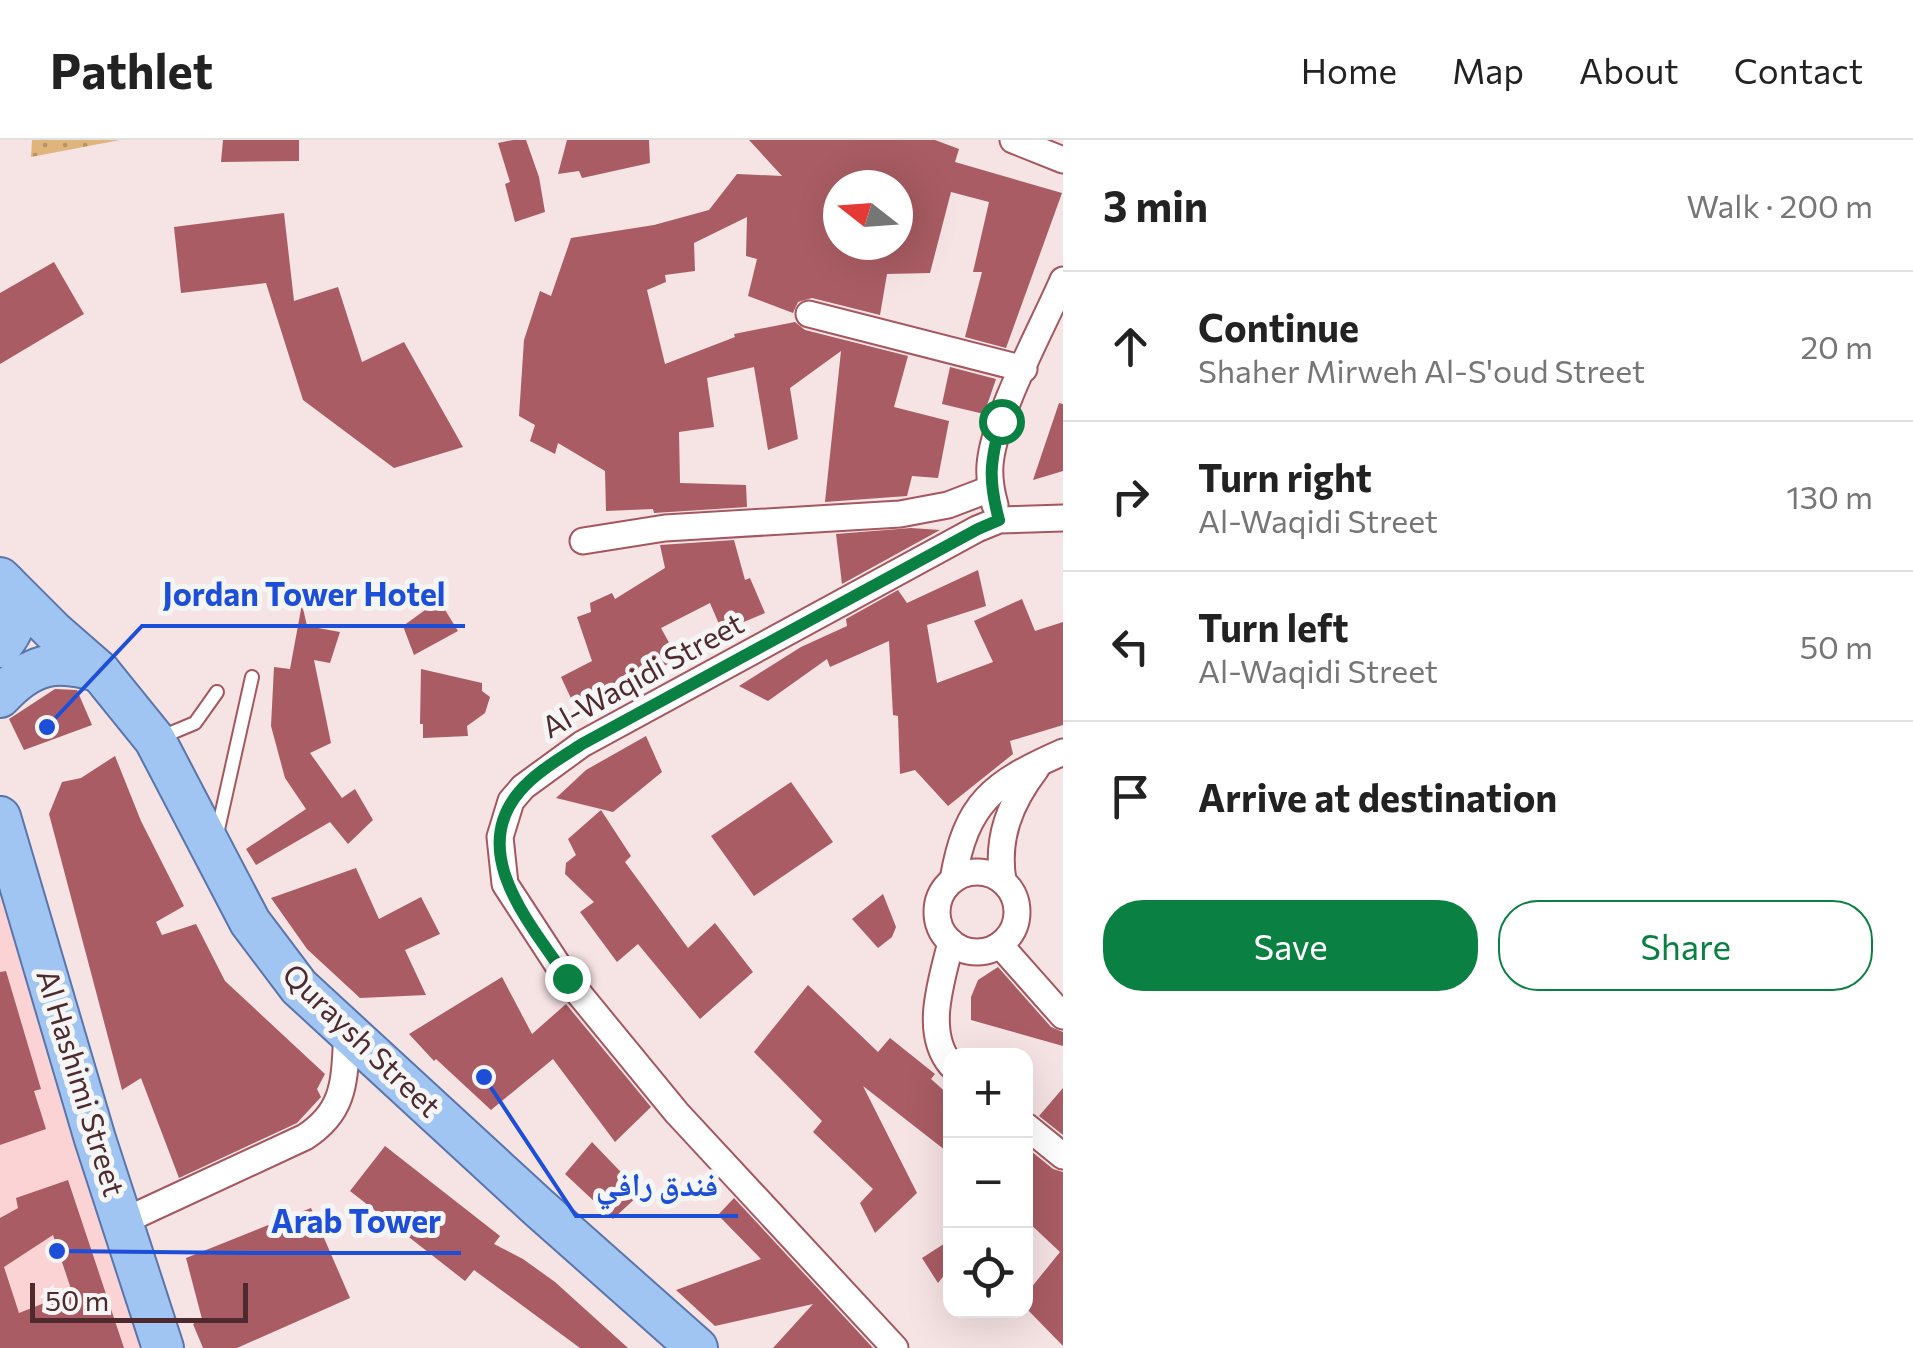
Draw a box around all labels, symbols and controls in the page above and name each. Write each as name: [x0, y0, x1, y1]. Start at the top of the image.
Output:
text: Pathlet: [50, 40, 213, 99]
text: Home: [1301, 48, 1397, 91]
text: Map: [1452, 48, 1524, 91]
text: About: [1579, 48, 1679, 91]
text: Contact: [1734, 48, 1863, 91]
north arrow: [823, 170, 913, 260]
text: 3 min: [1103, 179, 1208, 231]
text: Walk · 200 m: [1687, 185, 1873, 225]
text: Continue: [1198, 303, 1359, 350]
icon: ahead: [1103, 319, 1158, 374]
text: 20 m: [1800, 326, 1873, 366]
text: Shaher Mirweh Al-S'oud Street: [1198, 350, 1645, 390]
route start: [979, 399, 1025, 445]
text: Turn right: [1198, 453, 1372, 500]
icon: right: [1103, 469, 1158, 524]
text: 130 m: [1786, 476, 1873, 516]
text: Al-Waqidi Street: [1198, 500, 1438, 540]
callout: Jordan Tower Hotel: [142, 564, 465, 626]
text: Jordan Tower Hotel: [162, 573, 446, 613]
street label: Al-Waqidi Street: [534, 603, 749, 745]
text: Turn left: [1198, 603, 1349, 650]
icon: left: [1103, 619, 1158, 674]
text: 50 m: [1800, 626, 1873, 666]
text: Al-Waqidi Street: [1198, 650, 1438, 690]
icon: arrive: [1103, 769, 1158, 824]
text: Arrive at destination: [1198, 773, 1557, 820]
button: Save: [1103, 900, 1478, 991]
button: Share: [1498, 900, 1873, 991]
street label: Quraysh Street: [276, 955, 449, 1124]
route end: [545, 956, 591, 1002]
street label: Al Hashimi Street: [30, 964, 134, 1200]
map controls: [943, 1048, 1033, 1318]
button: +: [943, 1048, 1033, 1138]
button: −: [943, 1138, 1033, 1228]
callout: فندق رافي: [576, 1154, 738, 1216]
text: فندق رافي: [596, 1163, 718, 1210]
callout: Arab Tower: [250, 1191, 461, 1253]
text: Arab Tower: [271, 1200, 441, 1240]
button: locate: [943, 1228, 1033, 1318]
scale bar: [30, 1278, 248, 1322]
text: 50 m: [45, 1283, 109, 1317]

